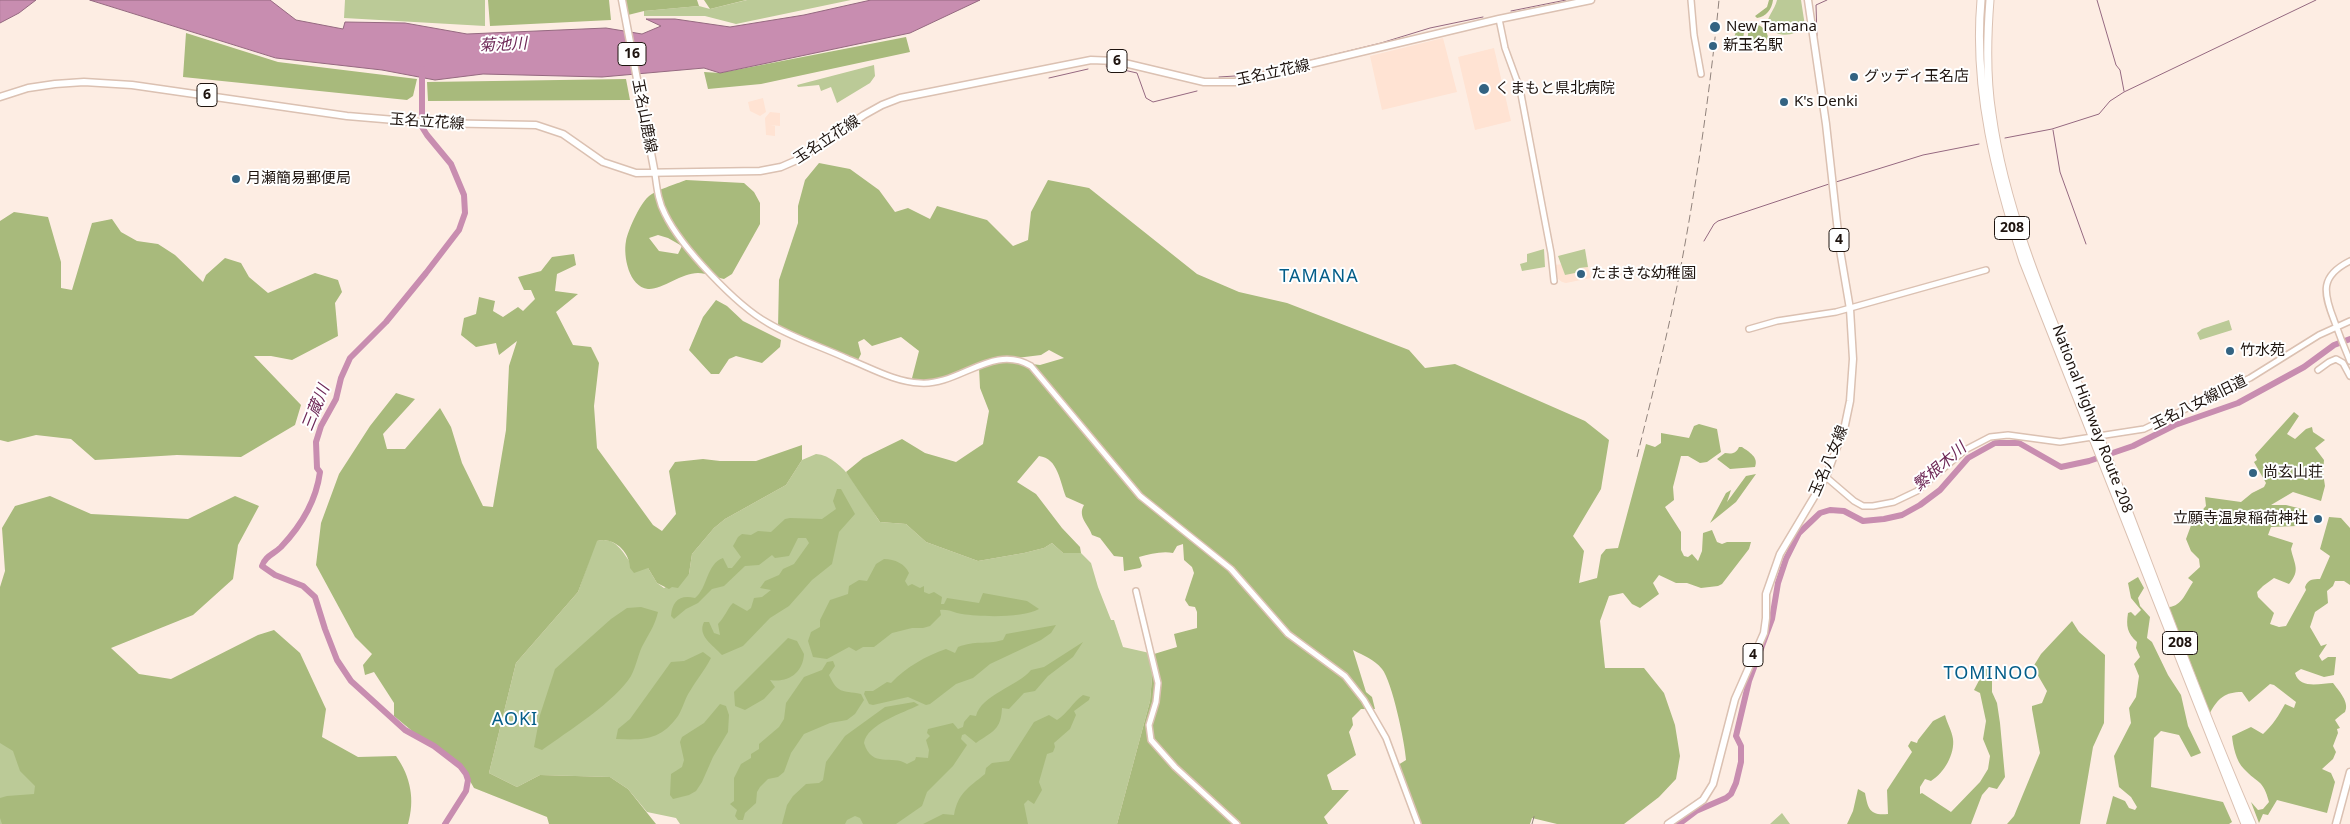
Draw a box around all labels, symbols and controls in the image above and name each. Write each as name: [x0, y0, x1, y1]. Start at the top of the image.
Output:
place label: New Tamana: [1726, 18, 1817, 36]
marker: New Tamana: [1708, 20, 1722, 34]
water label: 菊池川: [479, 34, 527, 56]
place label: 新玉名駅: [1723, 37, 1783, 55]
marker: 新玉名駅: [1707, 40, 1719, 52]
road number: 16: [618, 42, 646, 66]
road number: 6: [1107, 49, 1127, 72]
street label: 玉名立花線: [1234, 56, 1312, 90]
place label: グッディ玉名店: [1864, 68, 1969, 86]
marker: グッディ玉名店: [1848, 71, 1860, 83]
street label: 玉名山鹿線: [628, 77, 660, 155]
place label: くまもと県北病院: [1495, 80, 1615, 98]
marker: くまもと県北病院: [1477, 82, 1491, 96]
road number: 6: [197, 84, 217, 106]
place label: K's Denki: [1794, 93, 1858, 111]
marker: K's Denki: [1778, 96, 1790, 108]
street label: 玉名立花線: [389, 110, 465, 134]
street label: 玉名立花線: [791, 112, 863, 168]
place label: 月瀬簡易郵便局: [246, 170, 351, 188]
marker: 月瀬簡易郵便局: [230, 173, 242, 185]
road number: 208: [1994, 217, 2030, 240]
road number: 4: [1829, 228, 1849, 252]
place label: たまきな幼稚園: [1591, 265, 1696, 283]
district label: TAMANA: [1279, 266, 1359, 288]
marker: たまきな幼稚園: [1575, 268, 1587, 280]
street label: National Highway Route 208: [2048, 322, 2136, 516]
place label: 竹水苑: [2240, 342, 2285, 360]
marker: 竹水苑: [2224, 345, 2236, 357]
street label: 玉名八女線旧道: [2148, 372, 2250, 434]
water label: 三蔵川: [298, 382, 334, 434]
street label: 玉名八女線: [1806, 423, 1852, 499]
water label: 繁根木川: [1910, 439, 1970, 495]
place label: 尚玄山荘: [2263, 464, 2323, 482]
marker: 尚玄山荘: [2247, 467, 2259, 479]
place label: 立願寺温泉稲荷神社: [2173, 510, 2308, 528]
marker: 立願寺温泉稲荷神社: [2312, 513, 2324, 525]
road number: 208: [2162, 632, 2198, 654]
road number: 4: [1743, 644, 1763, 666]
district label: TOMINOO: [1943, 663, 2039, 685]
district label: AOKI: [491, 709, 539, 731]

